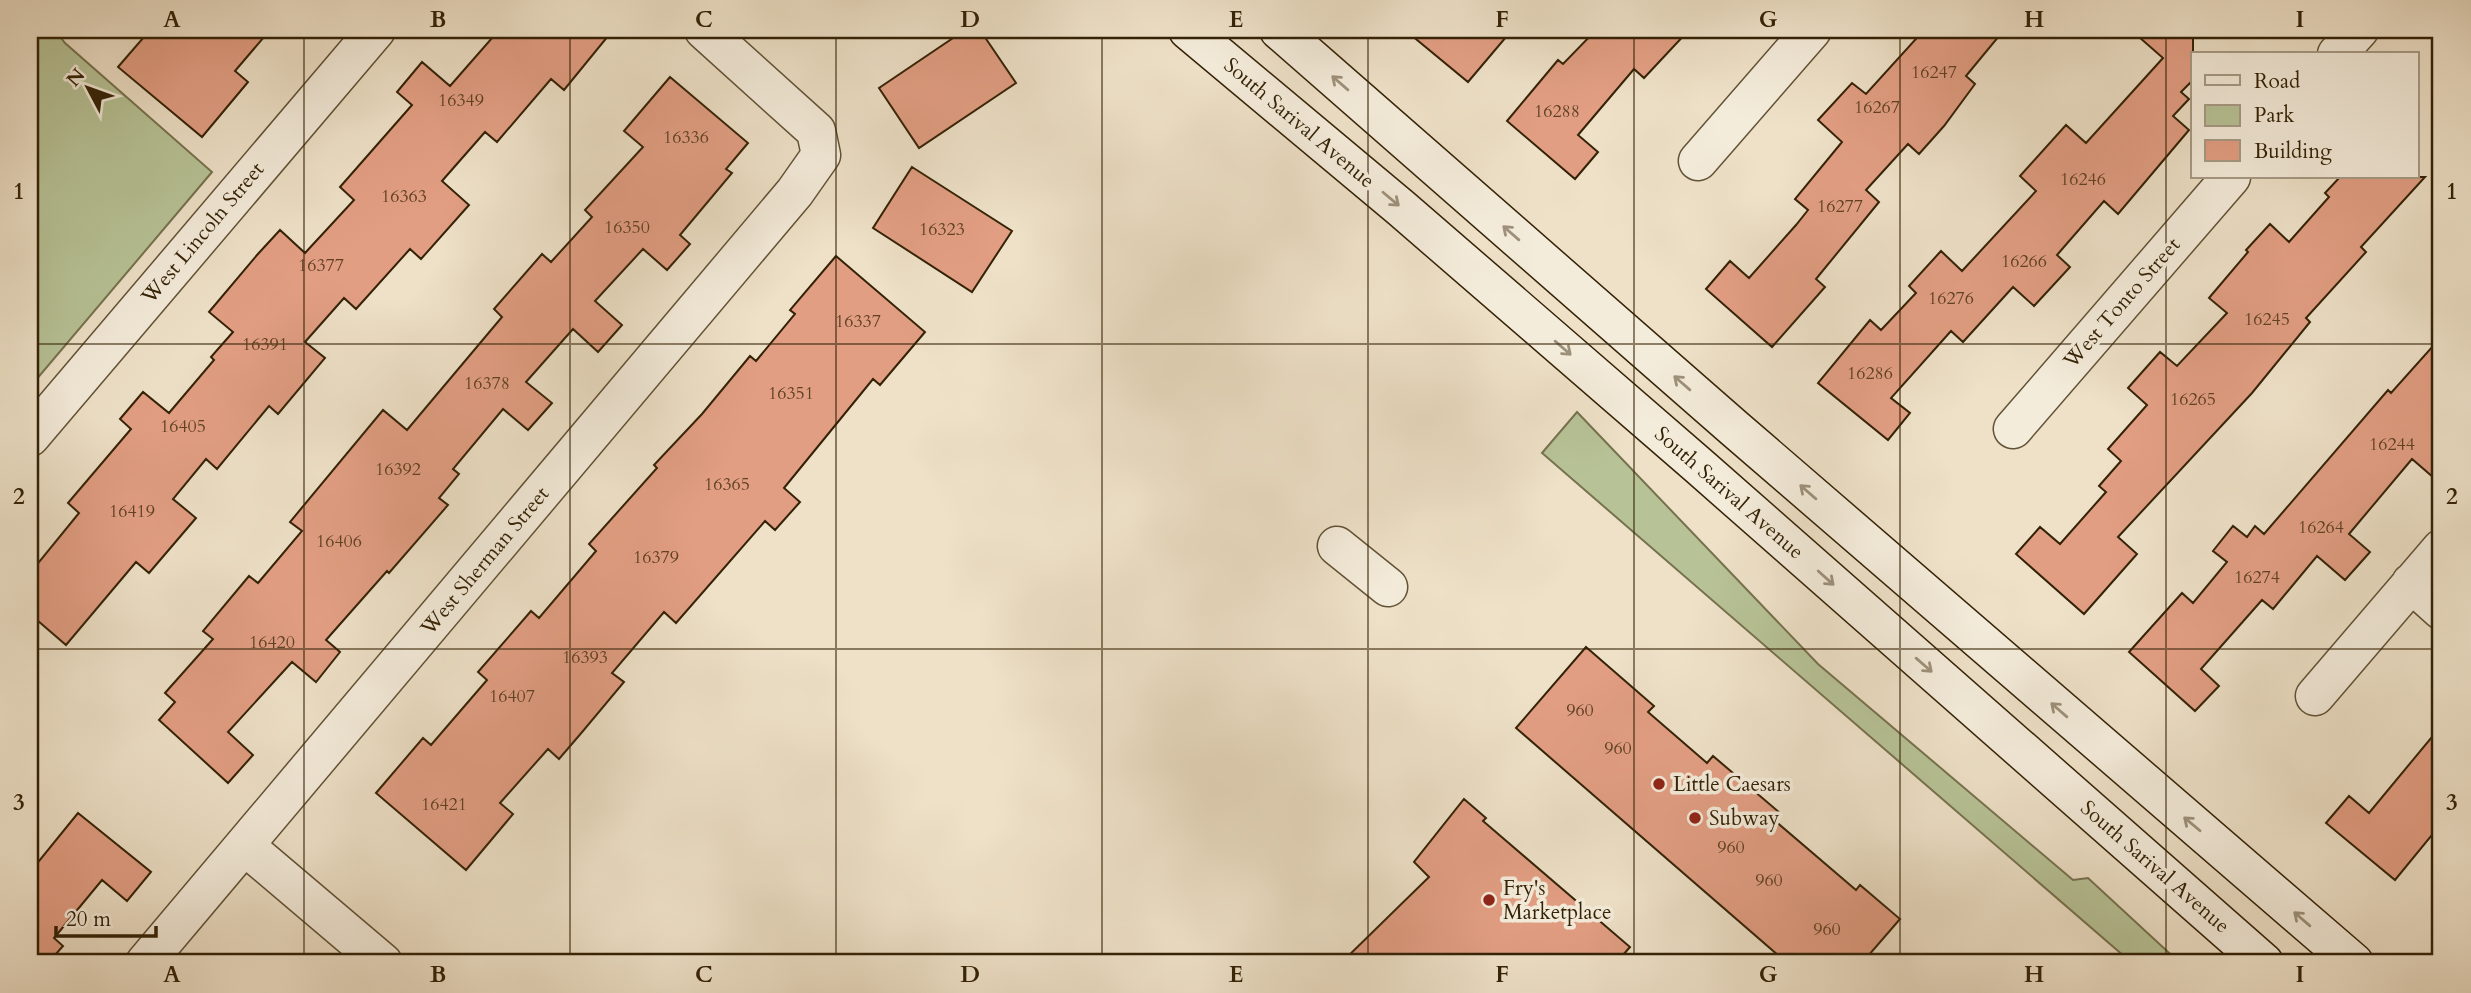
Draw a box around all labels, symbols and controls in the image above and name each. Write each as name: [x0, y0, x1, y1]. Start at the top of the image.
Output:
text: A: [163, 4, 181, 35]
text: B: [430, 4, 446, 35]
text: C: [695, 4, 713, 35]
text: D: [960, 4, 980, 35]
text: E: [1229, 4, 1243, 35]
text: F: [1495, 4, 1509, 35]
text: G: [1759, 4, 1778, 35]
text: H: [2024, 4, 2044, 35]
text: I: [2296, 4, 2304, 35]
street label: South Sarival Avenue: [1217, 51, 1381, 195]
north arrow: [52, 52, 122, 122]
legend: [2191, 52, 2418, 178]
house number: 16247: [1911, 60, 1957, 85]
text: N: [61, 62, 91, 92]
text: Road: [2254, 67, 2300, 96]
one-way arrow: [1331, 75, 1349, 91]
house number: 16349: [438, 88, 484, 113]
house number: 16267: [1854, 95, 1900, 120]
house number: 16288: [1534, 99, 1580, 124]
text: Park: [2254, 101, 2295, 130]
house number: 16336: [663, 125, 709, 150]
text: Building: [2254, 137, 2332, 166]
street label: West Lincoln Street: [134, 156, 271, 311]
house number: 16246: [2060, 167, 2106, 192]
text: 1: [13, 176, 25, 207]
text: 1: [2446, 176, 2458, 207]
house number: 16363: [381, 184, 427, 209]
one-way arrow: [1381, 191, 1399, 207]
house number: 16277: [1817, 194, 1863, 219]
house number: 16350: [604, 215, 650, 240]
house number: 16323: [919, 217, 965, 242]
one-way arrow: [1502, 225, 1520, 241]
street label: West Tonto Street: [2056, 231, 2187, 375]
house number: 16266: [2001, 249, 2047, 274]
house number: 16377: [298, 253, 344, 278]
house number: 16276: [1928, 286, 1974, 311]
house number: 16245: [2244, 307, 2290, 332]
house number: 16337: [835, 309, 881, 334]
house number: 16391: [242, 332, 288, 357]
one-way arrow: [1553, 340, 1571, 356]
house number: 16286: [1847, 361, 1893, 386]
house number: 16378: [464, 371, 510, 396]
one-way arrow: [1673, 375, 1691, 391]
house number: 16351: [768, 381, 814, 406]
house number: 16265: [2170, 387, 2216, 412]
house number: 16405: [160, 414, 206, 439]
street label: South Sarival Avenue: [1648, 420, 1810, 566]
house number: 16244: [2369, 432, 2415, 457]
house number: 16392: [375, 457, 421, 482]
house number: 16365: [704, 472, 750, 497]
street label: West Sherman Street: [413, 480, 556, 642]
text: 2: [13, 481, 25, 512]
text: 2: [2446, 481, 2458, 512]
one-way arrow: [1799, 484, 1817, 500]
house number: 16419: [109, 499, 155, 524]
house number: 16264: [2298, 515, 2344, 540]
house number: 16406: [316, 529, 362, 554]
house number: 16379: [633, 545, 679, 570]
house number: 16274: [2234, 565, 2280, 590]
one-way arrow: [1817, 570, 1834, 587]
house number: 16420: [249, 630, 295, 655]
house number: 16393: [562, 645, 608, 670]
one-way arrow: [1915, 657, 1933, 673]
house number: 16407: [489, 684, 535, 709]
house number: 960: [1566, 698, 1594, 723]
one-way arrow: [2050, 702, 2068, 718]
house number: 960: [1604, 736, 1632, 761]
place label: Little Caesars: [1673, 770, 1791, 799]
marker: Little Caesars: [1651, 776, 1667, 792]
text: 3: [13, 787, 25, 818]
text: 3: [2446, 787, 2458, 818]
house number: 16421: [421, 792, 467, 817]
street label: South Sarival Avenue: [2074, 794, 2236, 940]
place label: Subway: [1709, 804, 1779, 833]
marker: Subway: [1687, 810, 1703, 826]
one-way arrow: [2183, 816, 2201, 832]
house number: 960: [1717, 835, 1745, 860]
house number: 960: [1755, 868, 1783, 893]
place label: Fry's Marketplace: [1503, 874, 1612, 927]
marker: Fry's Marketplace: [1481, 892, 1497, 908]
scale bar: [56, 895, 156, 939]
text: 20 m: [66, 905, 111, 934]
one-way arrow: [2294, 911, 2312, 927]
house number: 960: [1813, 917, 1841, 942]
text: A: [163, 959, 181, 990]
text: B: [430, 959, 446, 990]
text: C: [695, 959, 713, 990]
text: D: [960, 959, 980, 990]
text: E: [1229, 959, 1243, 990]
text: F: [1495, 959, 1509, 990]
text: G: [1759, 959, 1778, 990]
text: H: [2024, 959, 2044, 990]
text: I: [2296, 959, 2304, 990]

